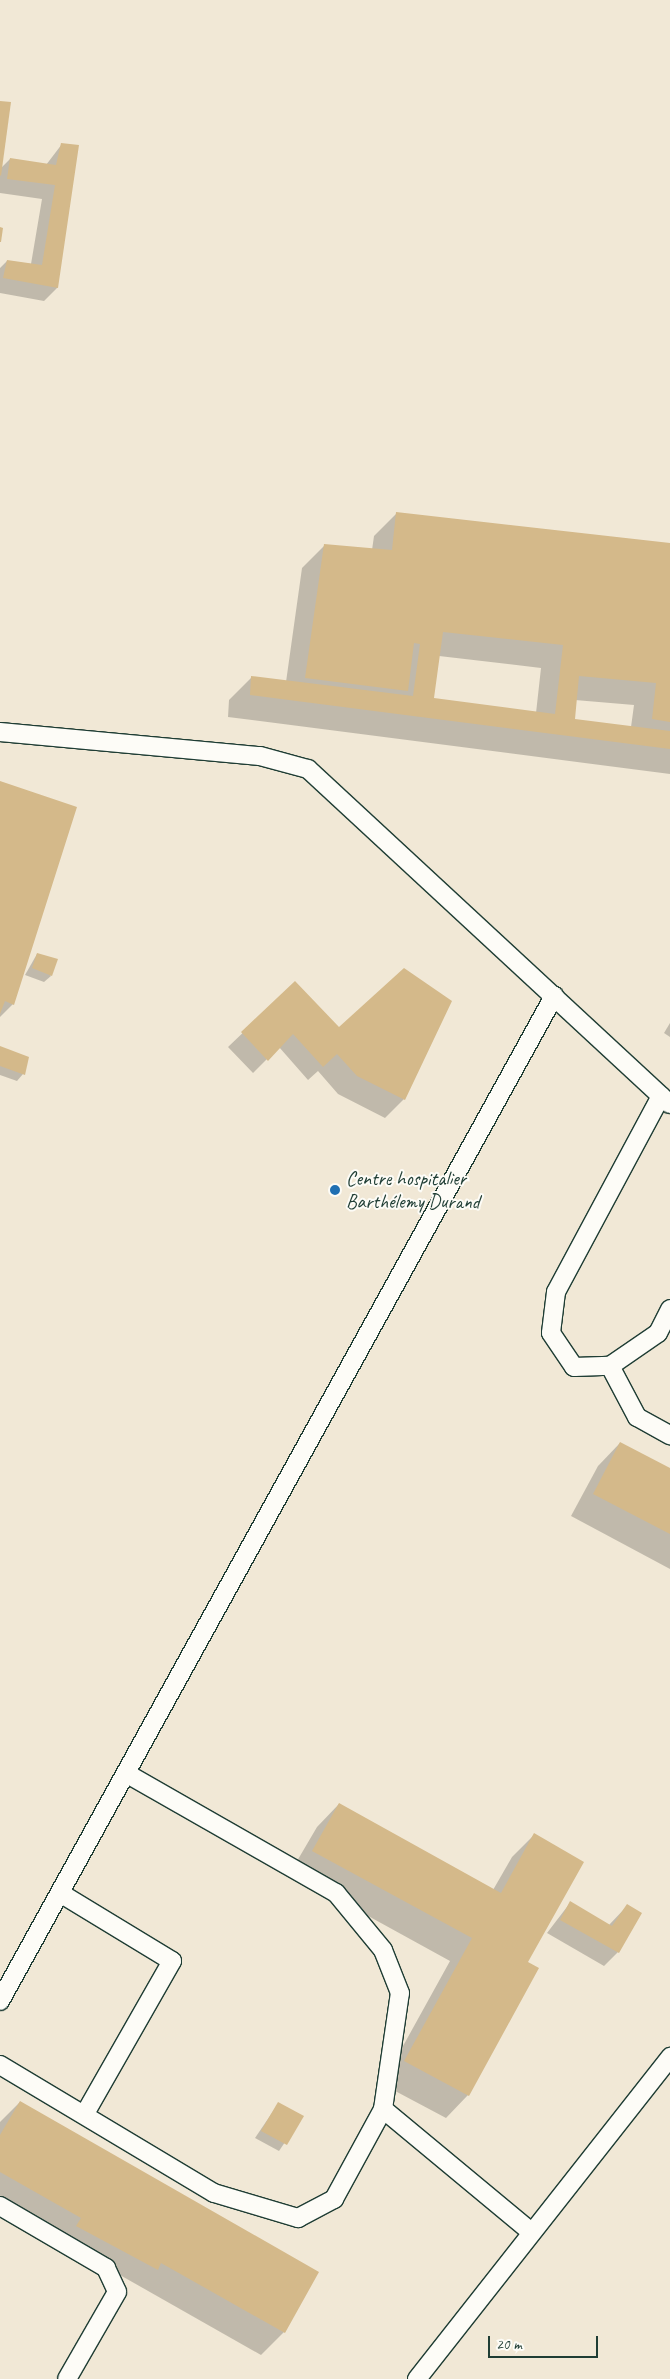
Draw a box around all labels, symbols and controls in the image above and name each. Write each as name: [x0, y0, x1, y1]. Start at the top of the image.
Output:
place label: Centre hospitalier Barthélemy Durand: [346, 1166, 479, 1213]
marker: Centre hospitalier Barthélemy Durand: [328, 1183, 342, 1197]
scale bar: [490, 2326, 600, 2358]
text: 20 m: [496, 2335, 522, 2354]

